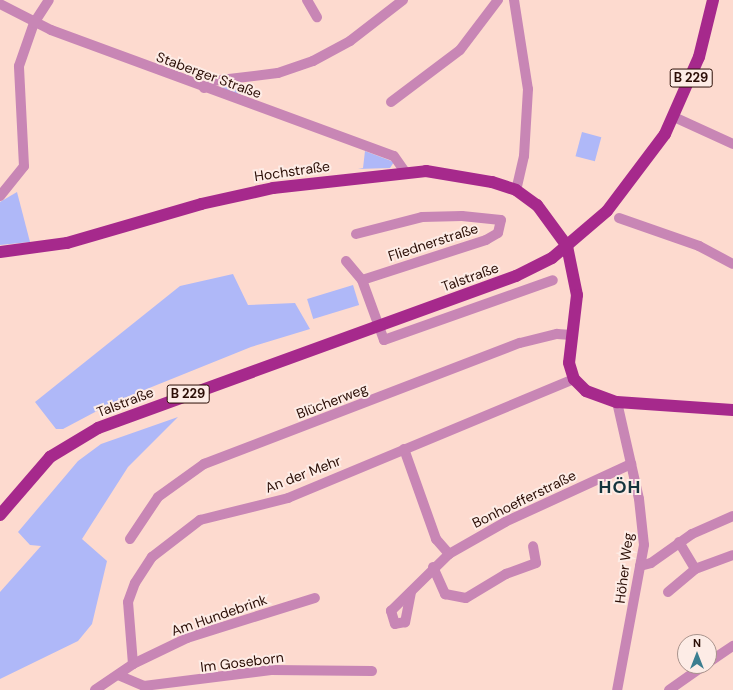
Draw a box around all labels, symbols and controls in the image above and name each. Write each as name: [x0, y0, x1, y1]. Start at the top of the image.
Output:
street label: Staberger Straße: [154, 48, 264, 102]
road number: B 229: [669, 67, 713, 89]
street label: Hochstraße: [253, 157, 331, 185]
street label: Fliednerstraße: [386, 220, 480, 264]
street label: Talstraße: [439, 259, 501, 295]
street label: Blücherweg: [294, 380, 370, 422]
street label: Talstraße: [94, 383, 156, 421]
road number: B 229: [166, 383, 210, 405]
street label: An der Mehr: [263, 452, 343, 496]
street label: Bonhoefferstraße: [469, 467, 579, 531]
district label: HÖH: [599, 476, 641, 498]
street label: Höher Weg: [611, 532, 637, 604]
street label: Am Hundebrink: [169, 591, 269, 639]
north arrow: [677, 634, 717, 674]
text: N: [693, 636, 701, 650]
street label: Im Goseborn: [199, 649, 285, 675]

